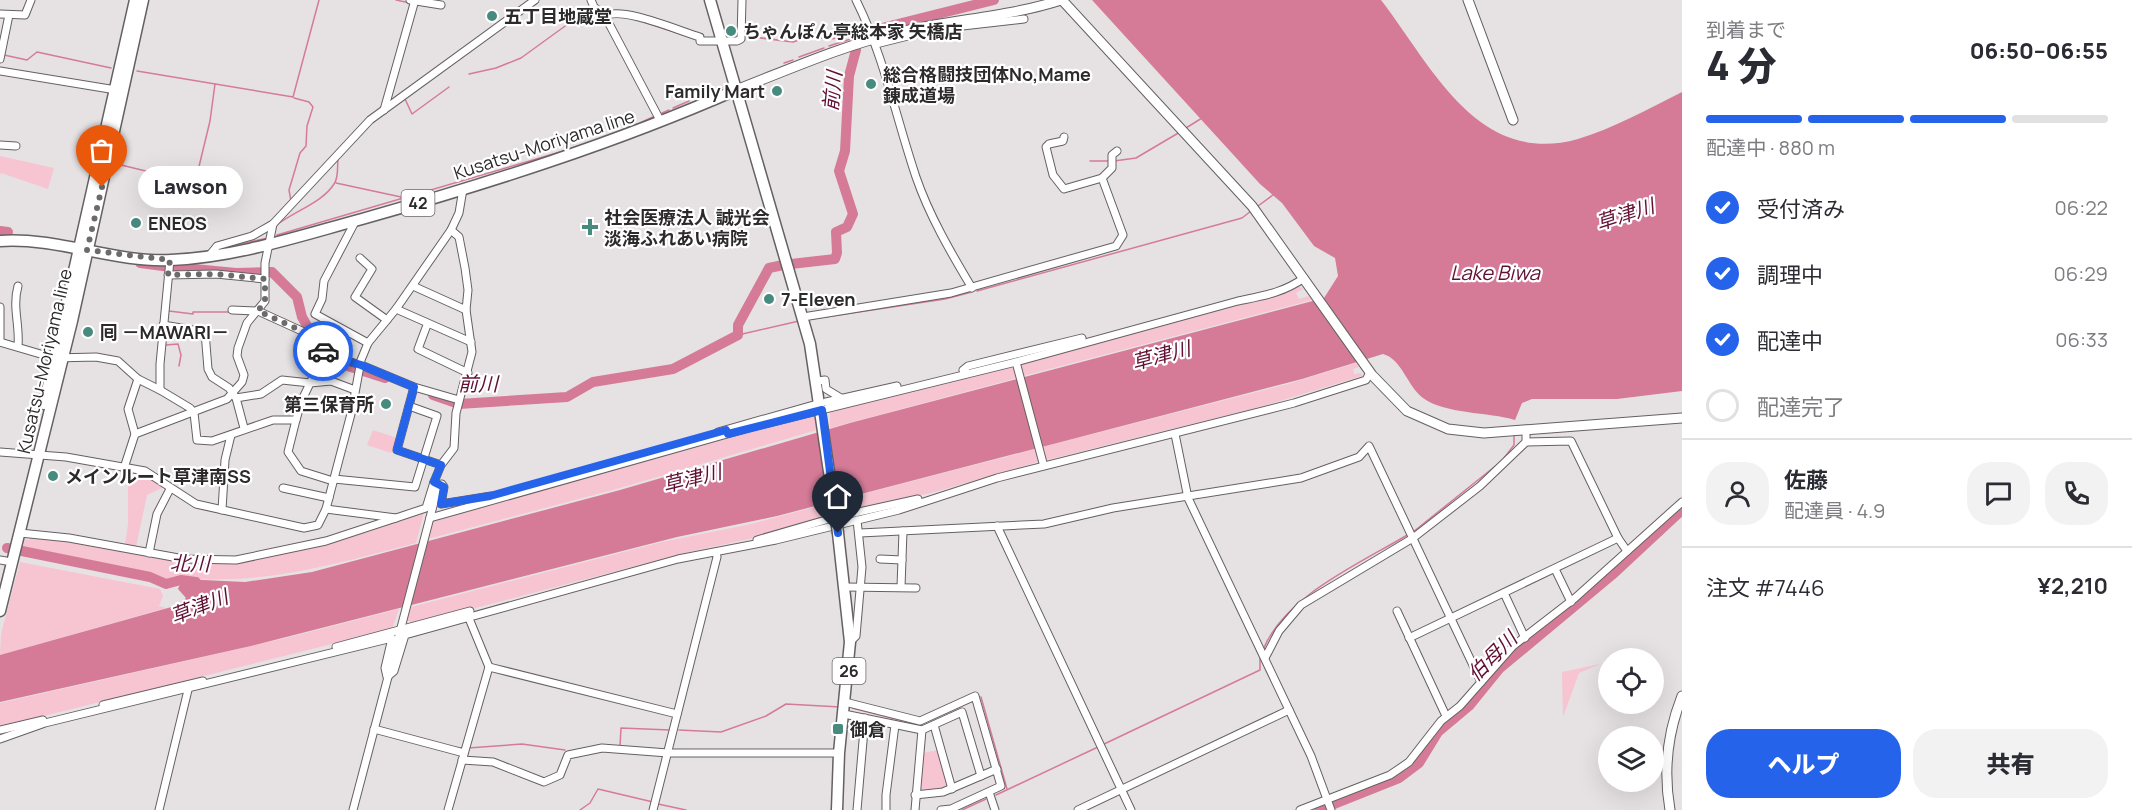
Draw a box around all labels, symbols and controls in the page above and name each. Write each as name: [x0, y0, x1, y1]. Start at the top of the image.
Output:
place label: 五丁目地蔵堂: [504, 4, 612, 28]
marker: 五丁目地蔵堂: [485, 9, 499, 23]
text: 到着まで: [1706, 16, 1786, 43]
place label: ちゃんぽん亭総本家 矢橋店: [743, 19, 963, 43]
marker: ちゃんぽん亭総本家 矢橋店: [724, 24, 738, 38]
text: 06:50–06:55: [1970, 36, 2108, 66]
text: 4 分: [1706, 38, 1777, 92]
place label: 総合格闘技団体No,Mame 錬成道場: [882, 62, 1091, 107]
water label: 前川: [816, 68, 848, 112]
marker: 総合格闘技団体No,Mame 錬成道場: [864, 77, 878, 91]
place label: Family Mart: [665, 79, 765, 103]
marker: Family Mart: [770, 84, 784, 98]
street label: Kusatsu-Moriyama line: [450, 103, 638, 185]
pin: [76, 125, 127, 187]
icon: bag: [85, 134, 118, 167]
text: 配達中 · 880 m: [1706, 134, 1835, 161]
callout: Lawson: [138, 166, 243, 208]
text: Lawson: [153, 173, 228, 200]
road number: 42: [402, 190, 434, 216]
water label: 草津川: [1592, 191, 1660, 236]
icon: check: [1706, 191, 1739, 224]
text: 受付済み: [1757, 194, 1845, 224]
text: 06:22: [2055, 194, 2108, 221]
place label: 社会医療法人 誠光会 淡海ふれあい病院: [604, 205, 770, 250]
place label: ENEOS: [148, 211, 207, 235]
marker: ENEOS: [129, 216, 143, 230]
marker: 社会医療法人 誠光会 淡海ふれあい病院: [581, 218, 599, 236]
icon: check: [1706, 257, 1739, 290]
water label: Lake Biwa: [1450, 259, 1541, 286]
text: 調理中: [1757, 260, 1823, 290]
text: 06:29: [2054, 260, 2108, 287]
street label: Kusatsu-Moriyama line: [11, 266, 77, 456]
place label: 7-Eleven: [781, 287, 856, 311]
marker: 7-Eleven: [762, 292, 776, 306]
place label: 囘 －MAWARI－: [100, 320, 229, 344]
courier: [293, 321, 353, 381]
icon: check: [1706, 323, 1739, 356]
marker: 囘 －MAWARI－: [81, 325, 95, 339]
text: 配達中: [1757, 326, 1823, 356]
text: 06:33: [2055, 326, 2108, 353]
water label: 草津川: [1129, 334, 1195, 376]
icon: car: [307, 335, 340, 368]
water label: 前川: [458, 370, 500, 397]
place label: 第三保育所: [284, 392, 374, 416]
text: 配達完了: [1757, 392, 1845, 422]
marker: 第三保育所: [379, 397, 393, 411]
water label: 草津川: [660, 457, 726, 498]
button: person: [1706, 462, 1769, 525]
button: chat: [1967, 462, 2030, 525]
button: phone: [2045, 462, 2108, 525]
place label: メインルート草津南SS: [65, 464, 251, 488]
text: 佐藤: [1784, 465, 1828, 495]
marker: メインルート草津南SS: [46, 469, 60, 483]
pin: [812, 471, 863, 533]
icon: home: [821, 480, 854, 513]
text: 配達員 · 4.9: [1784, 497, 1885, 524]
water label: 北川: [170, 549, 212, 577]
text: ¥2,210: [2038, 571, 2108, 601]
text: 注文 #7446: [1706, 573, 1825, 603]
water label: 草津川: [166, 582, 234, 629]
water label: 伯母川: [1461, 624, 1524, 687]
map controls: [1598, 648, 1664, 792]
button: locate: [1598, 648, 1664, 714]
road number: 26: [832, 658, 866, 684]
place label: 御倉: [849, 717, 886, 741]
marker: 御倉: [831, 722, 845, 736]
button: layers: [1598, 726, 1664, 792]
button: ヘルプ: [1706, 729, 1901, 798]
button: 共有: [1913, 729, 2108, 798]

